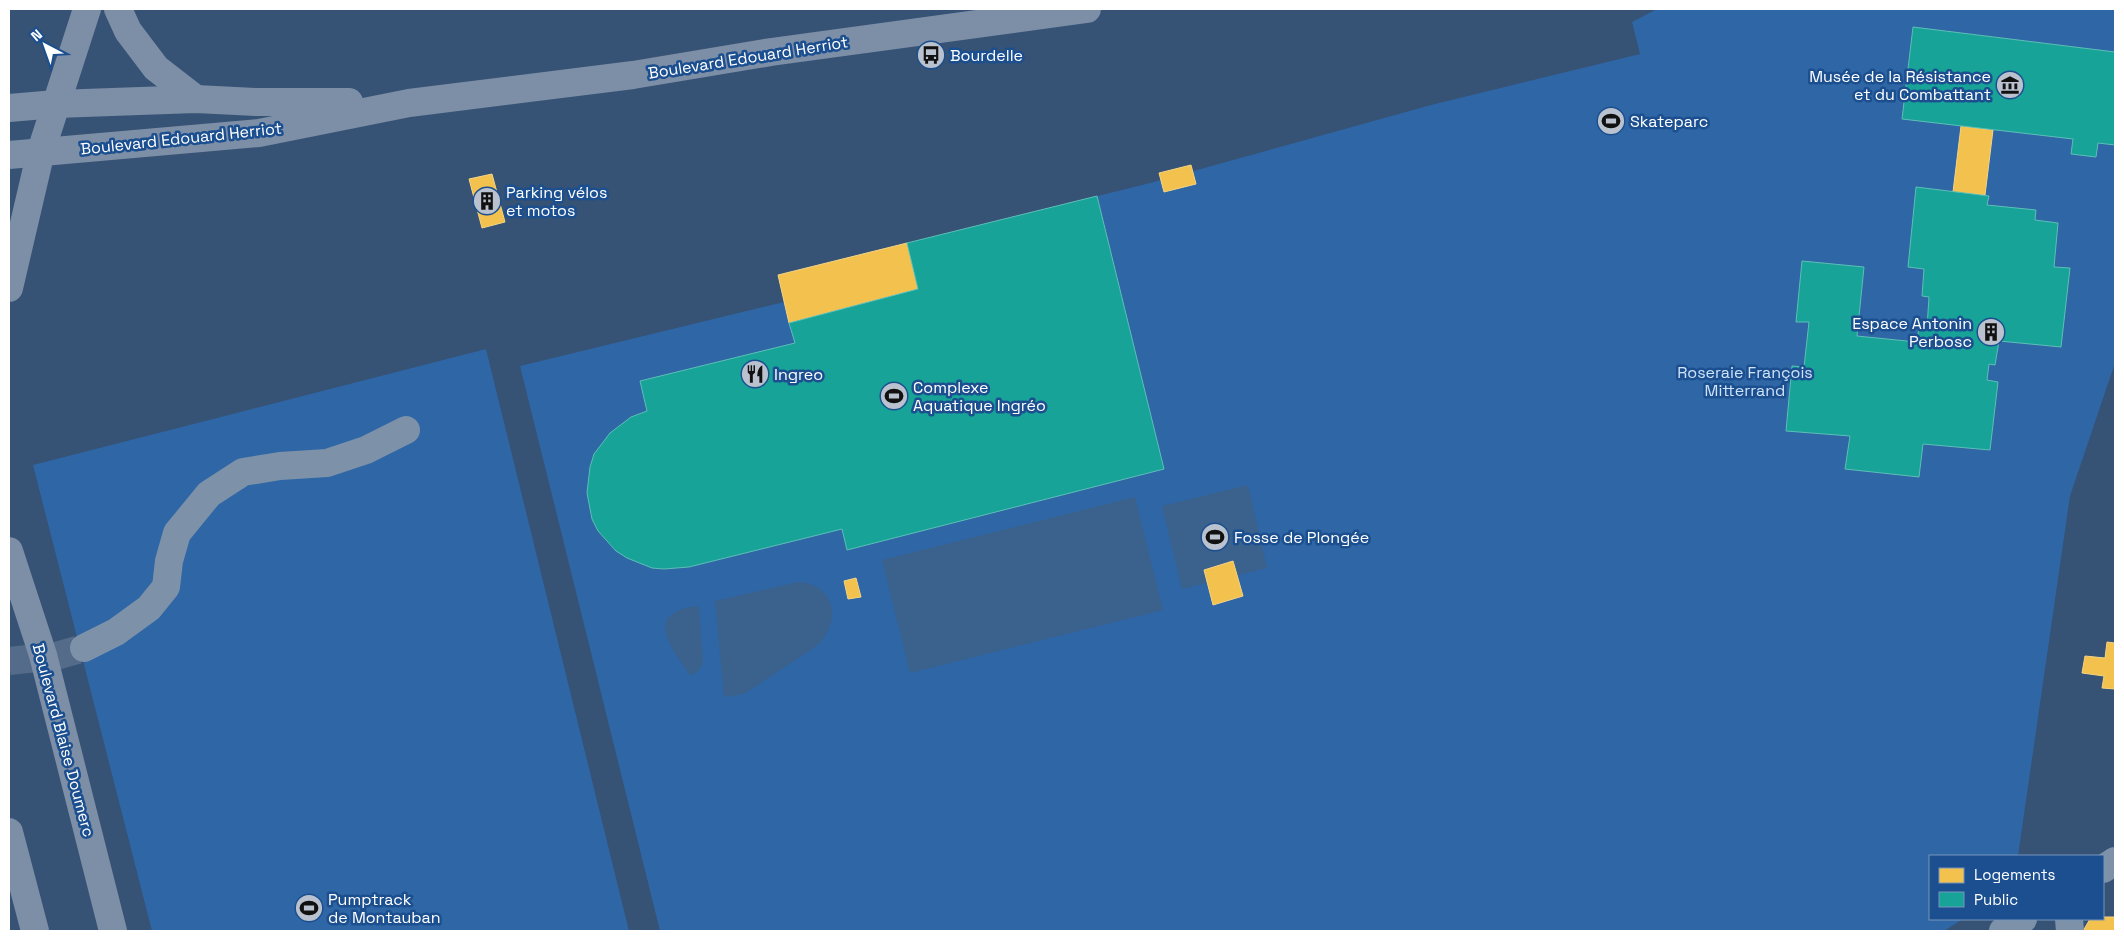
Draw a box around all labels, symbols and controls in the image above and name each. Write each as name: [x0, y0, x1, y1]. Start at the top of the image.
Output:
north arrow: [20, 20, 70, 70]
text: N: [27, 25, 46, 45]
street label: Boulevard Edouard Herriot: [647, 31, 850, 84]
bus stop icon: Bourdelle: [916, 40, 946, 70]
place label: Bourdelle: [950, 45, 1023, 66]
place label: Musée de la Résistance et du Combattant: [1809, 66, 1991, 105]
museum icon: Musée de la Résistance et du Combattant: [1995, 70, 2025, 100]
sports icon: Skateparc: [1596, 106, 1626, 136]
place label: Skateparc: [1630, 111, 1708, 132]
street label: Boulevard Edouard Herriot: [79, 117, 283, 160]
place label: Parking vélos et motos: [506, 182, 607, 221]
building icon: Parking vélos et motos: [472, 186, 502, 216]
place label: Espace Antonin Perbosc: [1852, 313, 1972, 352]
building icon: Espace Antonin Perbosc: [1976, 317, 2006, 347]
restaurant icon: Ingreo: [740, 359, 770, 389]
park label: Roseraie François Mitterrand: [1677, 362, 1813, 401]
place label: Ingreo: [774, 364, 823, 385]
place label: Complexe Aquatique Ingréo: [913, 377, 1046, 416]
sports icon: Complexe Aquatique Ingréo: [879, 381, 909, 411]
sports icon: Fosse de Plongée: [1200, 522, 1230, 552]
place label: Fosse de Plongée: [1234, 527, 1369, 548]
street label: Boulevard Blaise Doumerc: [28, 641, 99, 839]
legend: [1929, 855, 2104, 920]
text: Logements: [1974, 865, 2056, 884]
place label: Pumptrack de Montauban: [328, 889, 441, 928]
text: Public: [1974, 890, 2018, 909]
sports icon: Pumptrack de Montauban: [294, 893, 324, 923]

